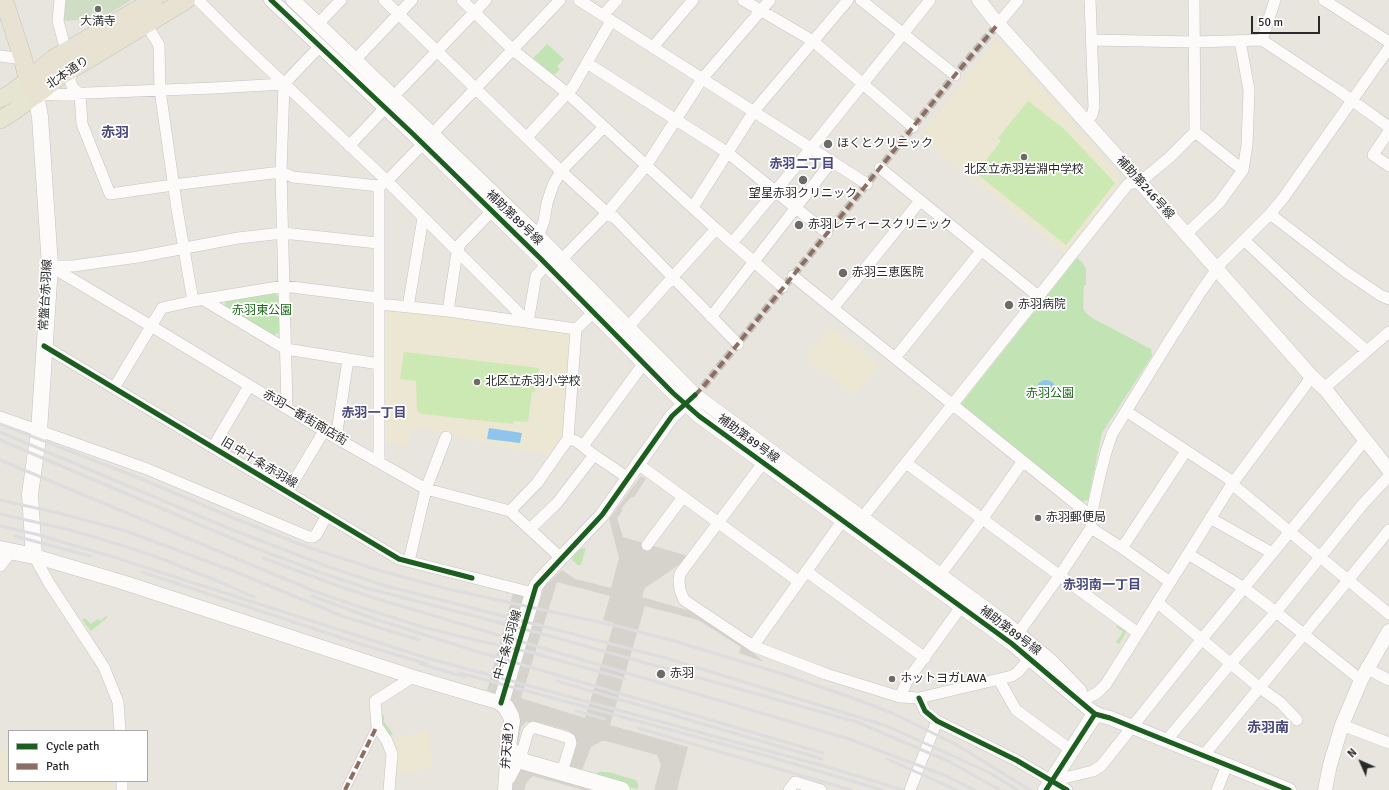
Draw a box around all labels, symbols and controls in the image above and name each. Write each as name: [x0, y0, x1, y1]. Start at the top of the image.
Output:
marker: 大満寺: [93, 4, 103, 14]
scale bar: [1253, 8, 1322, 34]
place label: 大満寺: [80, 15, 116, 29]
text: 50 m: [1258, 15, 1283, 30]
street label: 北本通り: [44, 54, 92, 92]
district label: 赤羽: [101, 125, 129, 141]
place label: ほくとクリニック: [837, 137, 933, 151]
marker: ほくとクリニック: [822, 138, 834, 150]
marker: 北区立赤羽岩淵中学校: [1019, 152, 1029, 162]
street label: 補助第246号線: [1113, 154, 1177, 222]
district label: 赤羽二丁目: [770, 157, 834, 173]
place label: 北区立赤羽岩淵中学校: [964, 163, 1084, 177]
marker: 望星赤羽クリニック: [797, 174, 809, 186]
street label: 補助第89号線: [483, 187, 545, 249]
place label: 望星赤羽クリニック: [749, 187, 857, 201]
place label: 赤羽レディースクリニック: [808, 218, 952, 232]
marker: 赤羽レディースクリニック: [793, 219, 805, 231]
street label: 常盤台赤羽線: [37, 259, 55, 331]
place label: 赤羽三恵医院: [852, 266, 924, 280]
marker: 赤羽三恵医院: [837, 267, 849, 279]
place label: 赤羽病院: [1018, 298, 1066, 312]
marker: 赤羽病院: [1003, 299, 1015, 311]
park label: 赤羽東公園: [232, 304, 292, 318]
place label: 北区立赤羽小学校: [485, 375, 581, 389]
marker: 北区立赤羽小学校: [472, 377, 482, 387]
street label: 赤羽一番街商店街: [260, 387, 350, 449]
park label: 赤羽公園: [1026, 387, 1074, 401]
district label: 赤羽一丁目: [342, 406, 406, 422]
street label: 補助第89号線: [714, 412, 782, 466]
street label: 旧 中十条赤羽線: [218, 435, 300, 491]
place label: 赤羽郵便局: [1046, 511, 1106, 525]
marker: 赤羽郵便局: [1033, 513, 1043, 523]
district label: 赤羽南一丁目: [1063, 578, 1141, 594]
street label: 補助第89号線: [977, 603, 1043, 659]
street label: 中十条赤羽線: [491, 608, 525, 682]
place label: 赤羽: [670, 667, 694, 681]
marker: 赤羽: [655, 668, 667, 680]
place label: ホットヨガLAVA: [900, 672, 986, 686]
marker: ホットヨガLAVA: [887, 674, 897, 684]
street label: 弁天通り: [499, 720, 517, 770]
district label: 赤羽南: [1247, 720, 1289, 736]
legend: [8, 730, 148, 782]
text: Cycle path: [46, 739, 99, 754]
north arrow: [1341, 742, 1381, 782]
text: N: [1345, 746, 1359, 760]
text: Path: [46, 759, 69, 774]

